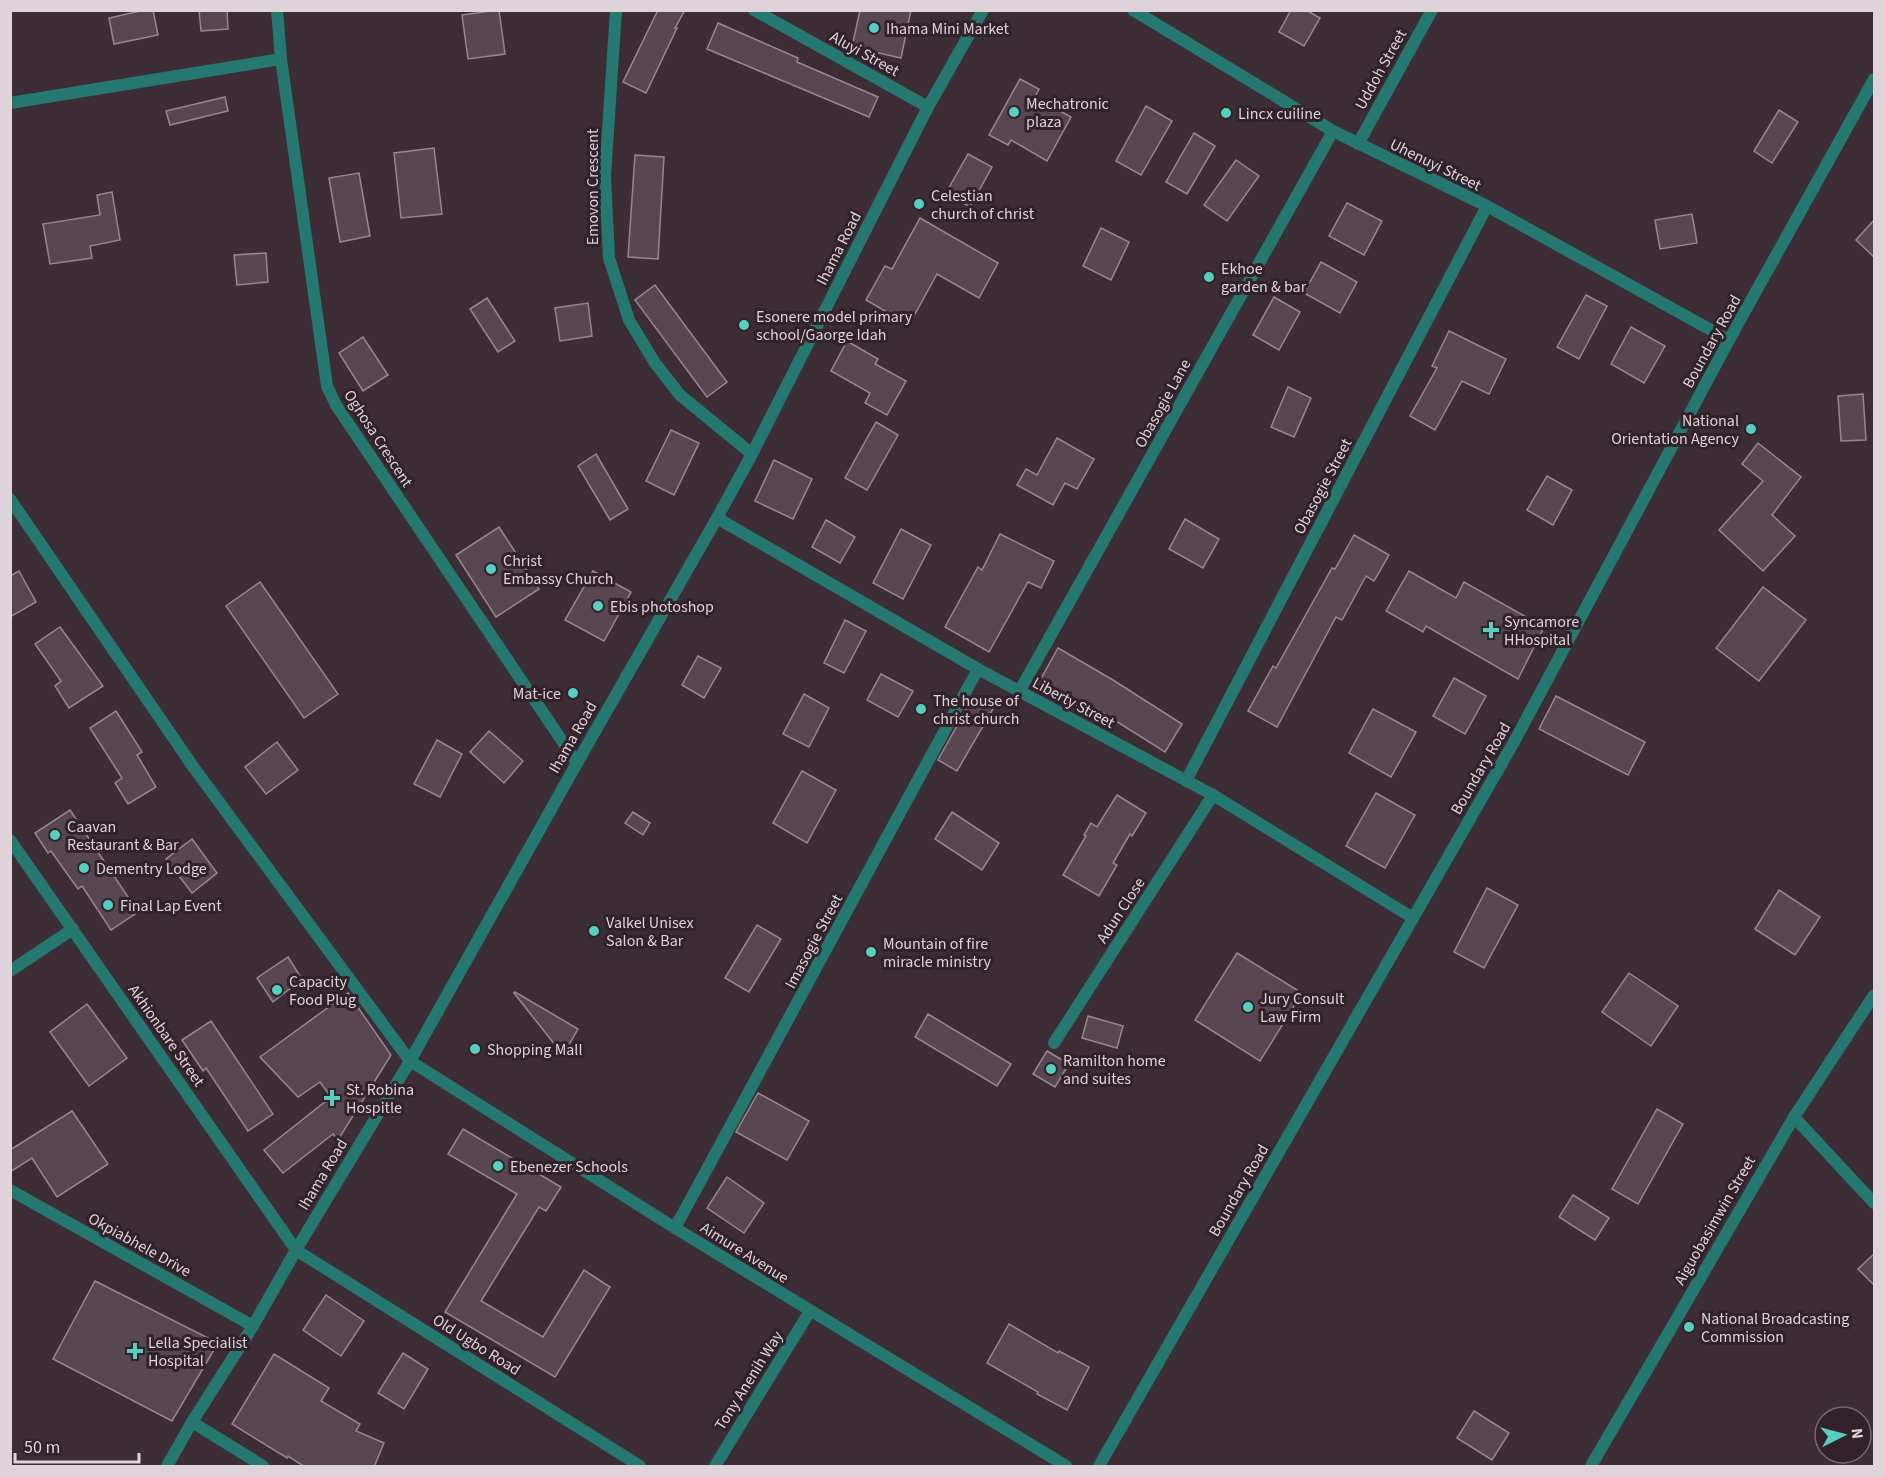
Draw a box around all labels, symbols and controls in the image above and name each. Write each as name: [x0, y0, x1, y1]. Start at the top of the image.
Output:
place label: Ihama Mini Market: [886, 18, 1010, 40]
marker: Ihama Mini Market: [867, 21, 881, 35]
street label: Uddoh Street: [1350, 25, 1412, 114]
street label: Aluyi Street: [826, 26, 904, 82]
place label: Mechatronic plaza: [1026, 93, 1109, 133]
place label: Lincx cuiline: [1238, 103, 1321, 125]
marker: Mechatronic plaza: [1007, 105, 1021, 119]
marker: Lincx cuiline: [1219, 106, 1233, 120]
street label: Emovon Crescent: [582, 128, 604, 245]
street label: Uhenuyi Street: [1386, 133, 1485, 197]
place label: Celestian church of christ: [931, 185, 1035, 225]
marker: Celestian church of christ: [912, 197, 926, 211]
street label: Ihama Road: [811, 208, 867, 289]
place label: Ekhoe garden & bar: [1221, 258, 1307, 298]
marker: Ekhoe garden & bar: [1202, 270, 1216, 284]
street label: Boundary Road: [1677, 291, 1747, 392]
place label: Esonere model primary school/Gaorge Idah: [756, 306, 913, 346]
marker: Esonere model primary school/Gaorge Idah: [737, 318, 751, 332]
street label: Obasogie Lane: [1129, 355, 1196, 452]
street label: Oghosa Crescent: [338, 385, 418, 492]
place label: National Orientation Agency: [1611, 410, 1740, 450]
marker: National Orientation Agency: [1744, 422, 1758, 436]
street label: Obasogie Street: [1288, 434, 1358, 538]
place label: Christ Embassy Church: [503, 550, 613, 590]
marker: Christ Embassy Church: [484, 562, 498, 576]
place label: Ebis photoshop: [610, 596, 714, 618]
marker: Ebis photoshop: [591, 599, 605, 613]
place label: Syncamore HHospital: [1504, 611, 1579, 651]
marker: Syncamore HHospital: [1482, 621, 1500, 639]
street label: Liberty Street: [1029, 672, 1119, 734]
place label: Mat-ice: [513, 683, 561, 705]
marker: Mat-ice: [566, 686, 580, 700]
place label: The house of christ church: [933, 690, 1020, 730]
street label: Ihama Road: [543, 697, 602, 778]
marker: The house of christ church: [914, 702, 928, 716]
street label: Boundary Road: [1445, 718, 1516, 819]
place label: Caavan Restaurant & Bar: [67, 816, 179, 856]
marker: Caavan Restaurant & Bar: [48, 828, 62, 842]
place label: Dementry Lodge: [96, 858, 207, 880]
marker: Dementry Lodge: [77, 861, 91, 875]
street label: Adun Close: [1091, 873, 1150, 948]
street label: Imasogie Street: [780, 890, 848, 993]
place label: Final Lap Event: [120, 895, 222, 917]
marker: Final Lap Event: [101, 898, 115, 912]
place label: Valkel Unisex Salon & Bar: [606, 912, 694, 952]
marker: Valkel Unisex Salon & Bar: [587, 924, 601, 938]
place label: Mountain of fire miracle ministry: [883, 933, 992, 973]
marker: Mountain of fire miracle ministry: [864, 945, 878, 959]
place label: Capacity Food Plug: [289, 971, 356, 1011]
street label: Akhionbare Street: [123, 980, 210, 1092]
marker: Capacity Food Plug: [270, 983, 284, 997]
place label: Jury Consult Law Firm: [1260, 988, 1345, 1028]
marker: Jury Consult Law Firm: [1241, 1000, 1255, 1014]
place label: Shopping Mall: [487, 1039, 583, 1061]
marker: Shopping Mall: [468, 1042, 482, 1056]
place label: Ramilton home and suites: [1063, 1050, 1166, 1090]
marker: Ramilton home and suites: [1044, 1062, 1058, 1076]
place label: St. Robina Hospitle: [346, 1079, 414, 1119]
marker: St. Robina Hospitle: [323, 1089, 341, 1107]
street label: Ihama Road: [293, 1135, 353, 1214]
street label: Boundary Road: [1203, 1140, 1274, 1241]
street label: Aiguobasimwin Street: [1669, 1151, 1761, 1289]
place label: Ebenezer Schools: [510, 1156, 628, 1178]
marker: Ebenezer Schools: [491, 1159, 505, 1173]
street label: Okpiabhele Drive: [84, 1207, 195, 1282]
street label: Aimure Avenue: [696, 1217, 793, 1289]
place label: National Broadcasting Commission: [1701, 1308, 1849, 1348]
street label: Old Ugbo Road: [428, 1309, 525, 1381]
marker: National Broadcasting Commission: [1682, 1320, 1696, 1334]
street label: Tony Anenih Way: [709, 1326, 789, 1434]
place label: Lella Specialist Hospital: [148, 1332, 248, 1372]
marker: Lella Specialist Hospital: [126, 1342, 144, 1360]
north arrow: [1813, 1405, 1873, 1465]
scale bar: [15, 1426, 140, 1464]
text: N: [1845, 1427, 1868, 1440]
text: 50 m: [24, 1435, 60, 1460]

